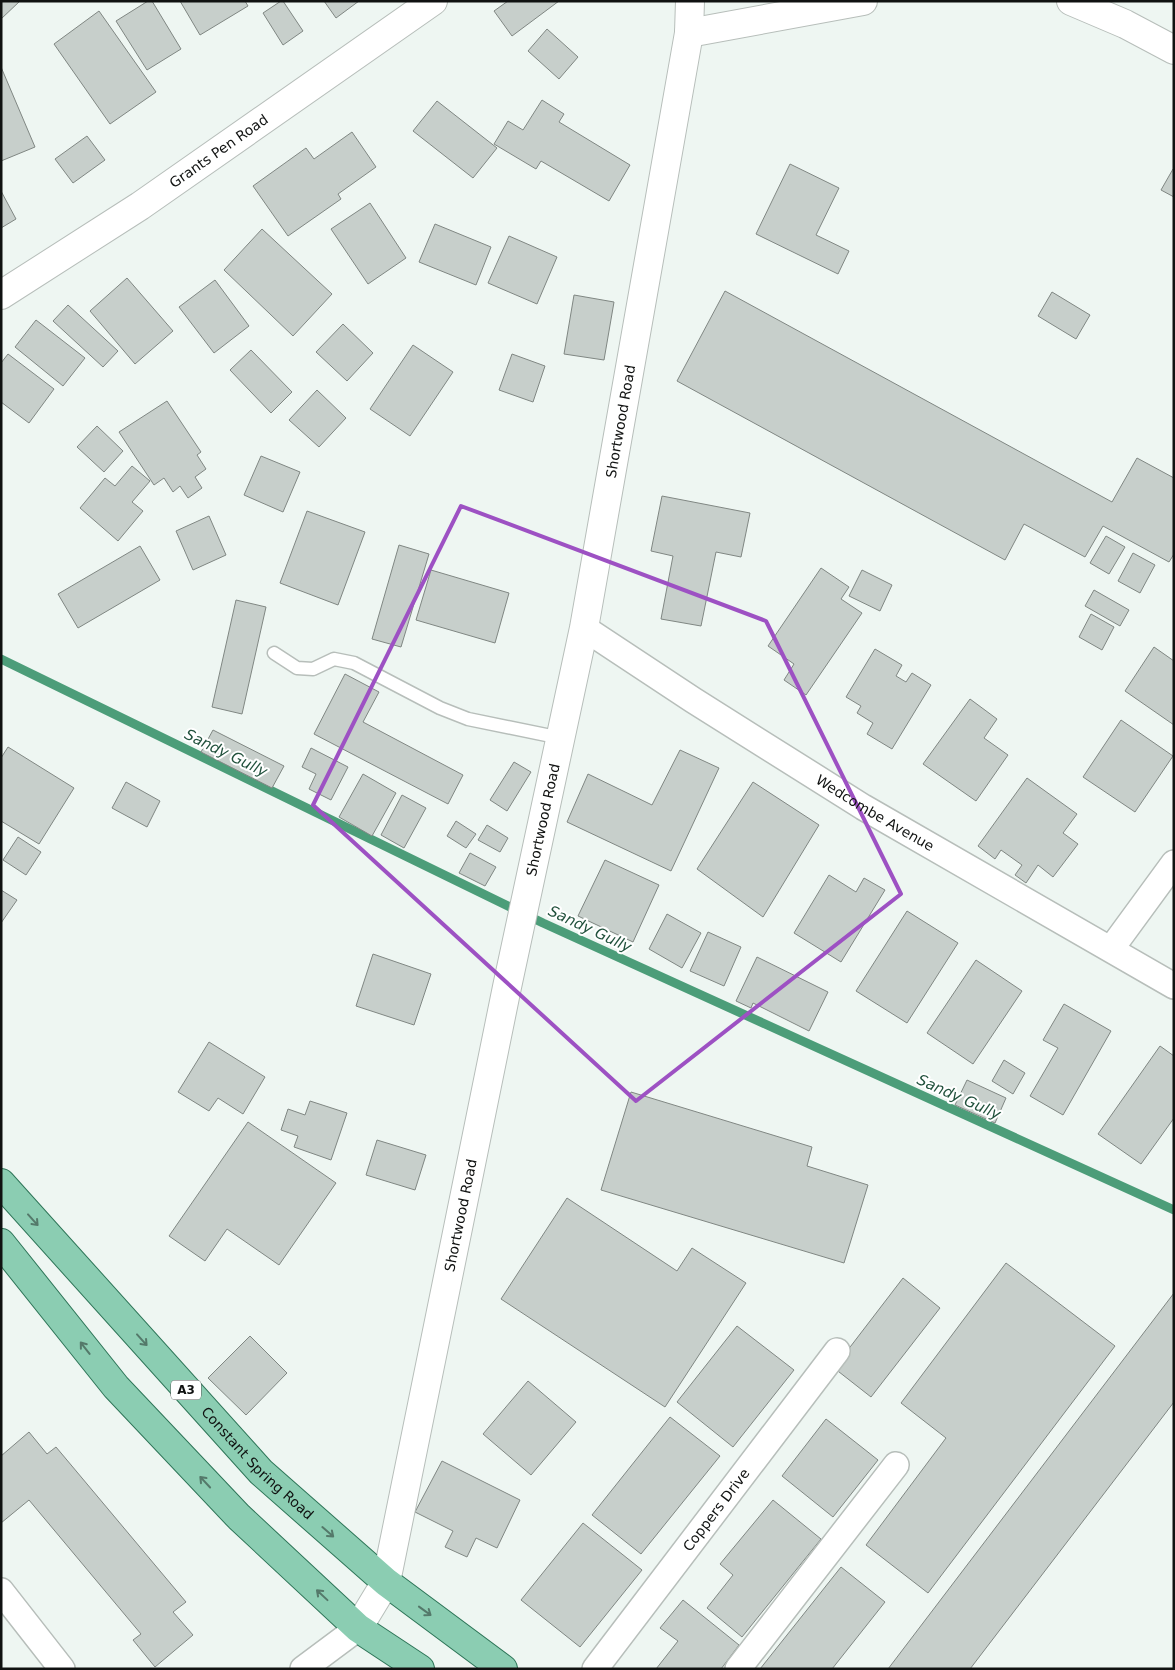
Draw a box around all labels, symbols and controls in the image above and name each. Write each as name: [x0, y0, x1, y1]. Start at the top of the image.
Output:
street label: Grants Pen Road: [166, 111, 271, 191]
street label: Shortwood Road: [603, 364, 638, 479]
water label: Sandy Gully: [182, 725, 271, 781]
street label: Shortwood Road: [523, 762, 563, 878]
street label: Wedcombe Avenue: [813, 772, 937, 854]
water label: Sandy Gully: [546, 902, 635, 957]
water label: Sandy Gully: [914, 1071, 1005, 1124]
street label: Shortwood Road: [441, 1158, 480, 1273]
one-way arrow: [27, 1213, 39, 1226]
one-way arrow: [136, 1334, 148, 1347]
one-way arrow: [80, 1341, 90, 1355]
road number: A3: [171, 1380, 201, 1400]
street label: Constant Spring Road: [198, 1404, 317, 1523]
street label: Coppers Drive: [680, 1465, 753, 1554]
one-way arrow: [199, 1476, 211, 1488]
one-way arrow: [322, 1526, 335, 1537]
one-way arrow: [316, 1589, 328, 1601]
one-way arrow: [418, 1606, 431, 1617]

